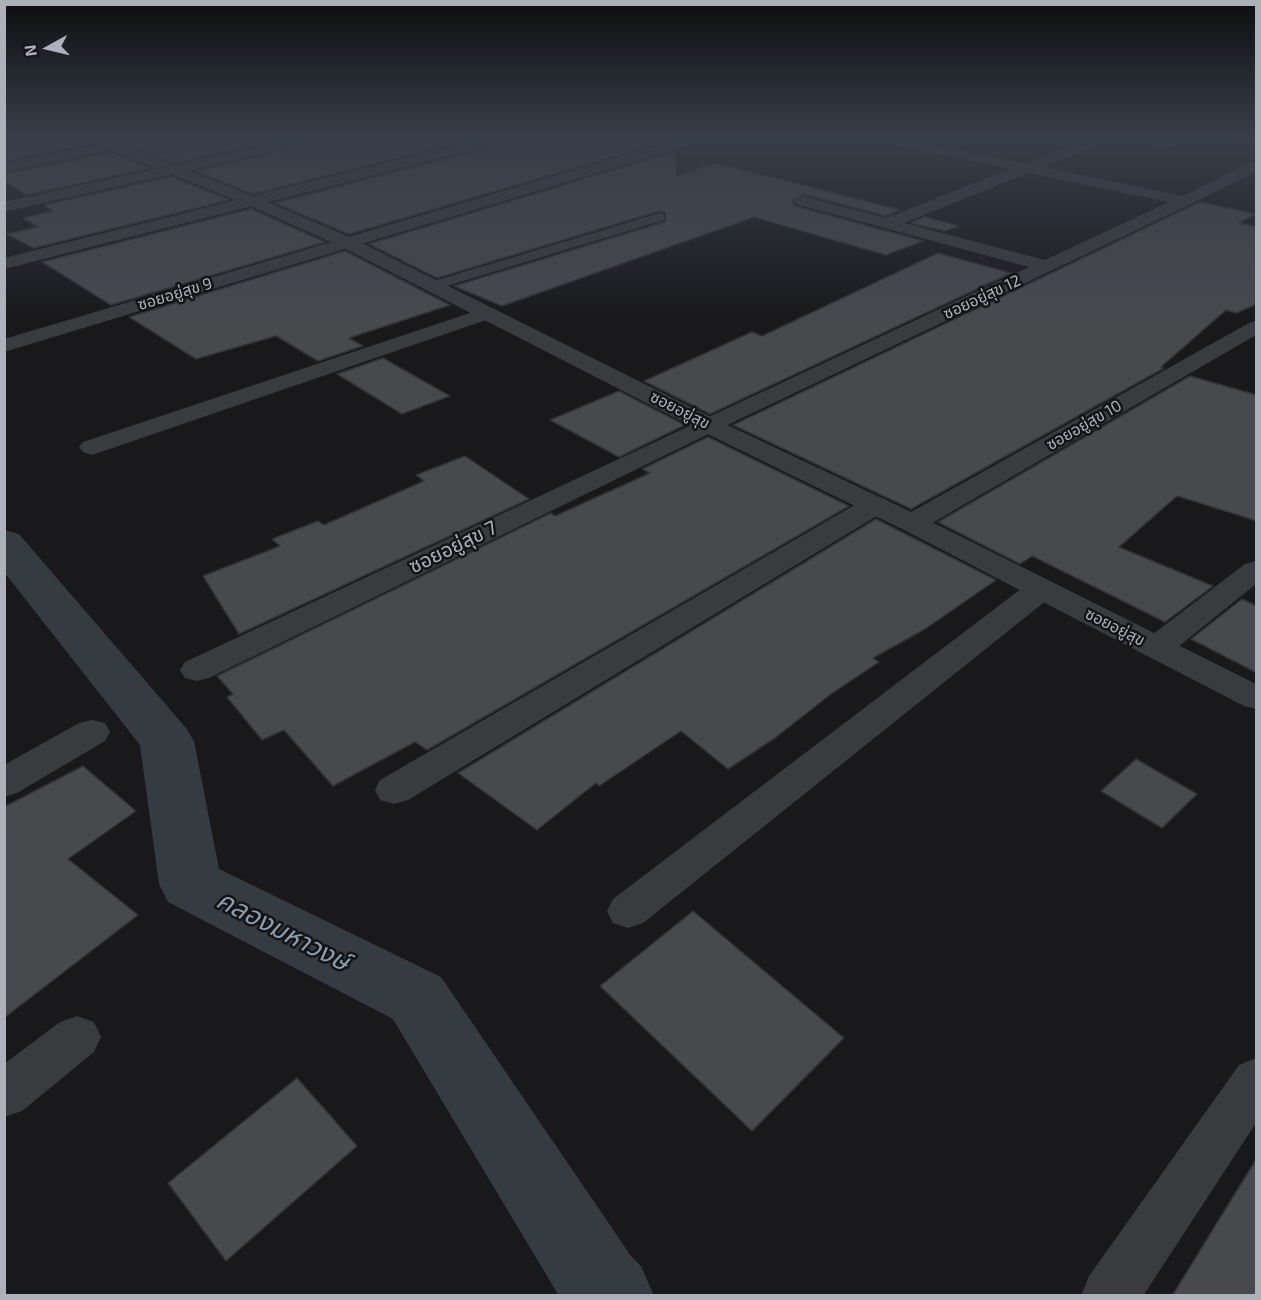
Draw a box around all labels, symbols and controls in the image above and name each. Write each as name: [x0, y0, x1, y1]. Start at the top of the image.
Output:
north arrow: [18, 18, 78, 78]
text: N: [19, 44, 40, 58]
street label: ซอยอยู่สุข 12: [940, 271, 1024, 323]
street label: ซอยอยู่สุข 9: [135, 274, 215, 314]
street label: ซอยอยู่สุข: [647, 387, 713, 433]
street label: ซอยอยู่สุข 10: [1043, 396, 1125, 454]
street label: ซอยอยู่สุข 7: [405, 515, 501, 579]
street label: ซอยอยู่สุข: [1082, 604, 1148, 650]
water label: คลองมหาวงษ์: [211, 884, 355, 978]

